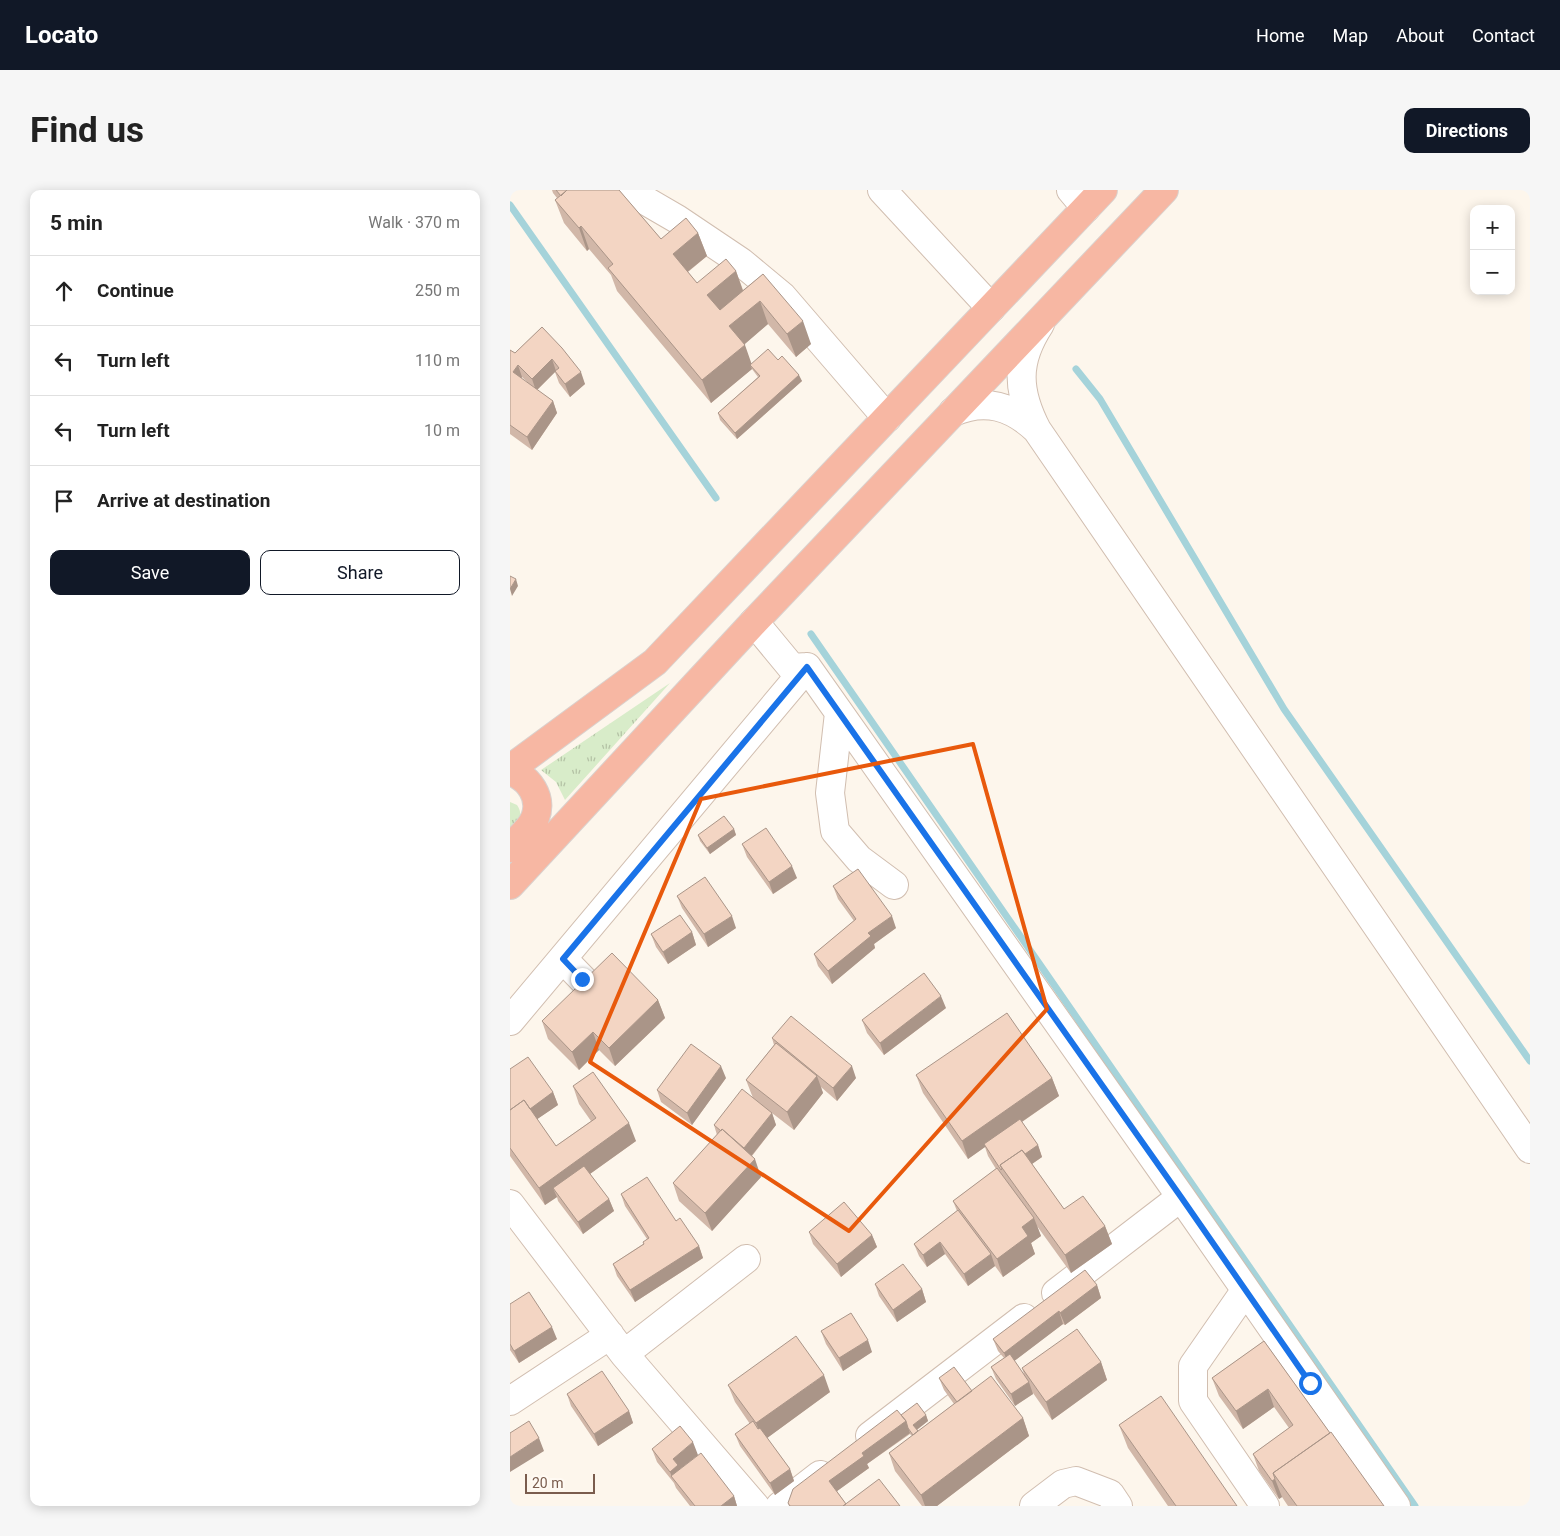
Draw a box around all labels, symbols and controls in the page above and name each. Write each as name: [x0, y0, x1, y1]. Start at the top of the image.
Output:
text: Locato: [25, 21, 98, 49]
text: Home: [1256, 25, 1305, 46]
text: Map: [1333, 25, 1368, 46]
text: About: [1396, 25, 1444, 46]
text: Contact: [1472, 25, 1535, 46]
button: Directions: [1404, 108, 1530, 153]
text: Find us: [30, 110, 144, 151]
map controls: [1470, 205, 1515, 295]
button: +: [1470, 205, 1515, 250]
text: 5 min: [50, 211, 103, 235]
text: Walk · 370 m: [368, 213, 460, 232]
button: −: [1470, 250, 1515, 295]
icon: ahead: [50, 277, 78, 305]
text: Continue: [97, 279, 174, 302]
text: 250 m: [415, 281, 460, 300]
icon: left: [50, 347, 78, 375]
text: Turn left: [97, 349, 170, 372]
text: 110 m: [415, 351, 460, 370]
icon: left: [50, 417, 78, 445]
text: Turn left: [97, 419, 170, 442]
text: 10 m: [424, 421, 460, 440]
icon: arrive: [50, 487, 78, 515]
text: Arrive at destination: [97, 489, 270, 512]
button: Save: [50, 550, 250, 595]
button: Share: [260, 550, 460, 595]
route end: [571, 968, 594, 991]
route start: [1299, 1372, 1322, 1395]
scale bar: [525, 1471, 595, 1494]
text: 20 m: [532, 1475, 564, 1491]

